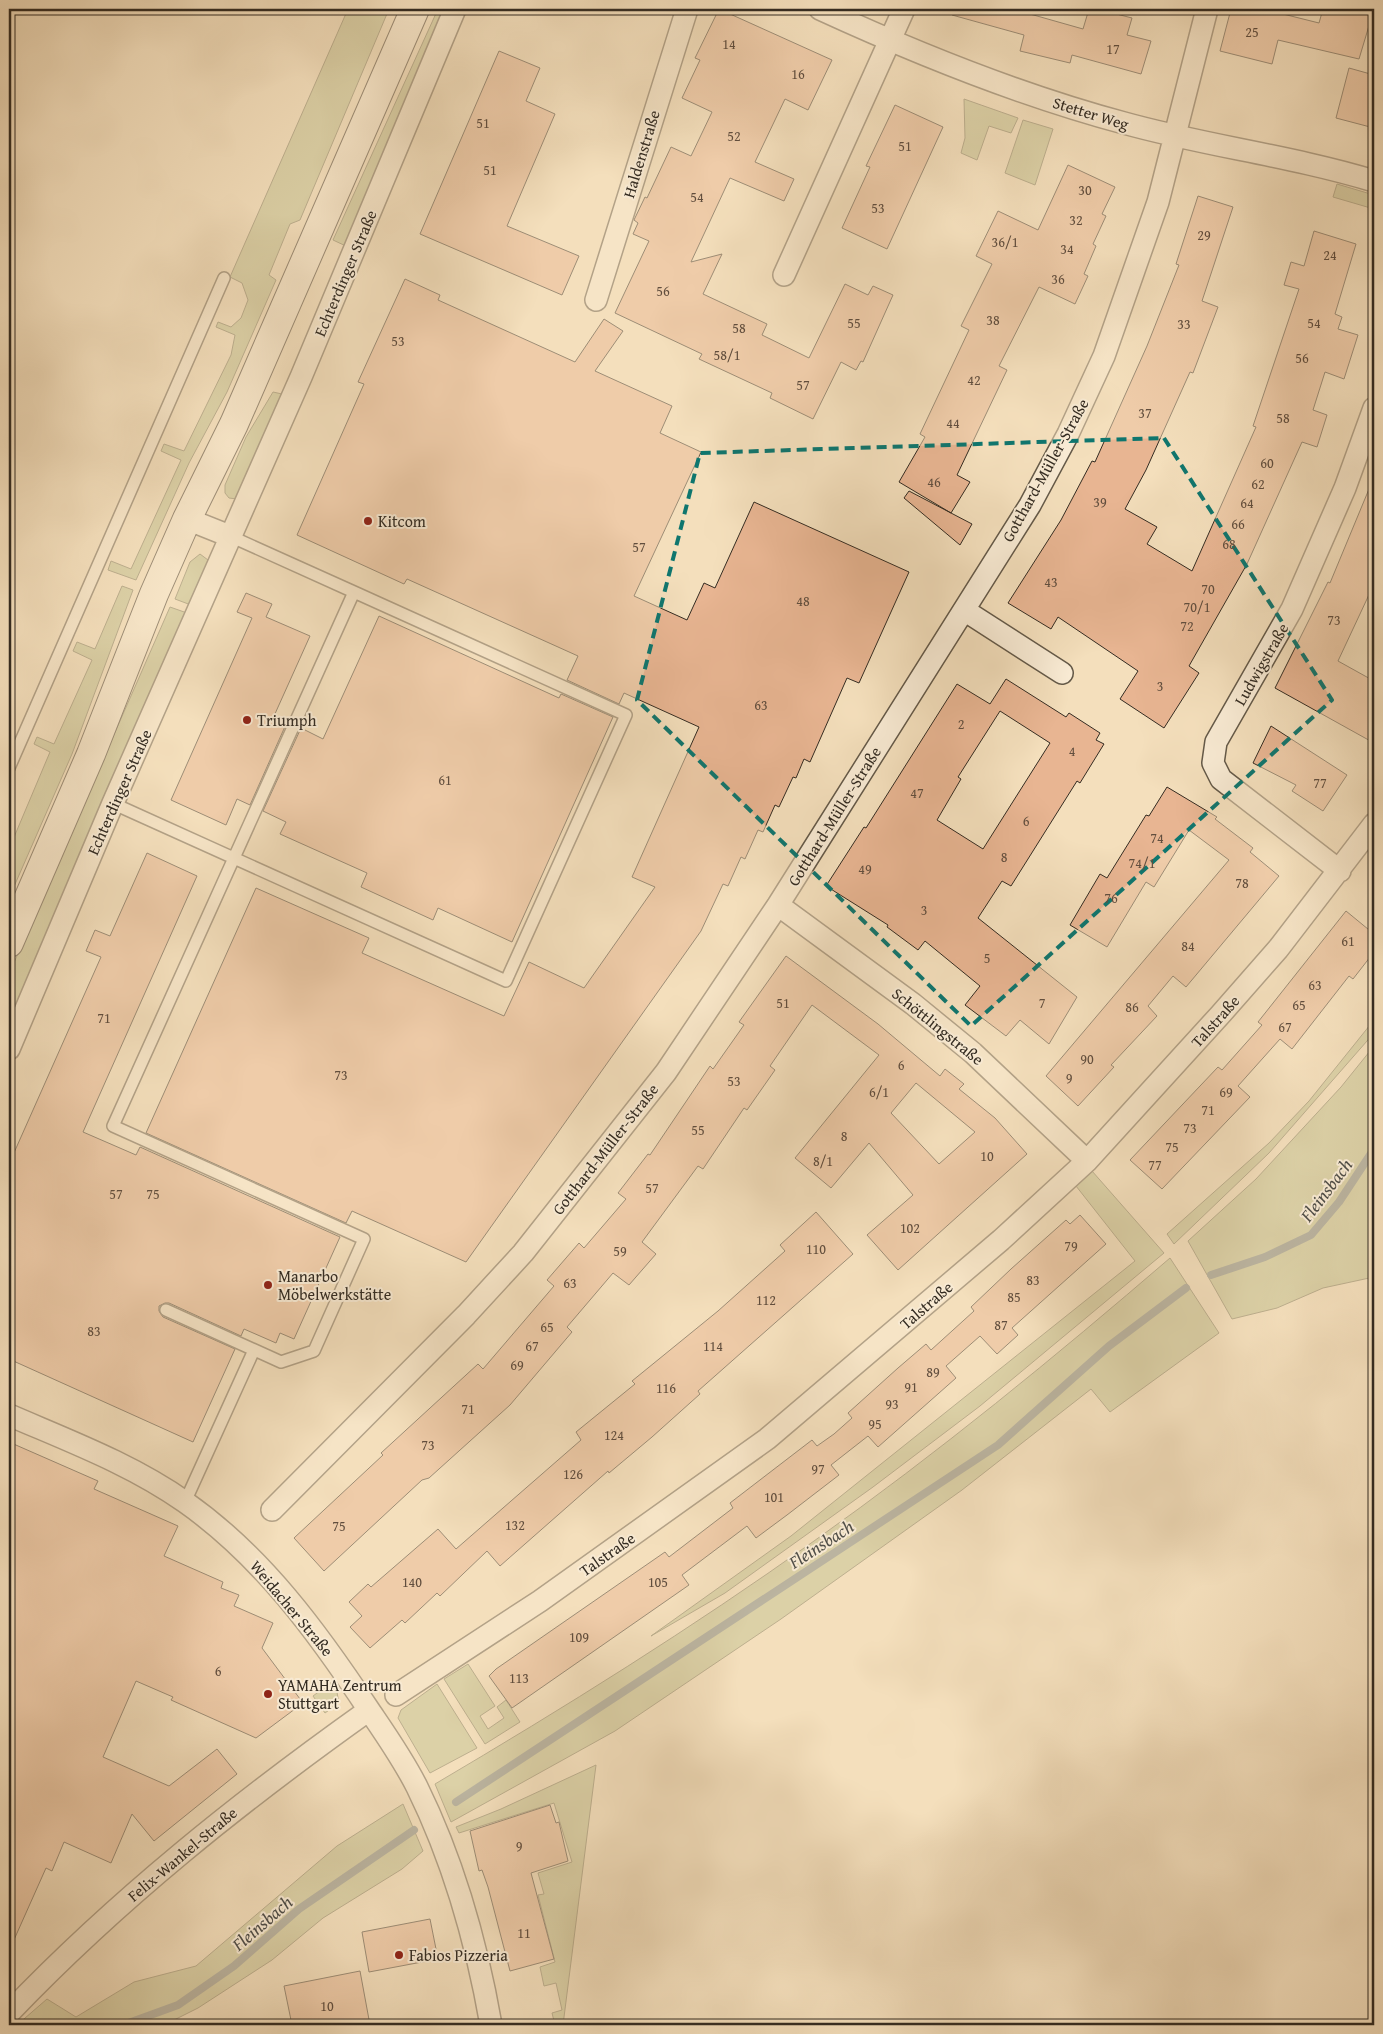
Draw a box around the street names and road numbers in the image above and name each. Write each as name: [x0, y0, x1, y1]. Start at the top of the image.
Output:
street label: Stetter Weg: [1050, 90, 1132, 136]
street label: Haldenstraße: [616, 107, 666, 201]
street label: Echterdinger Straße: [307, 206, 383, 340]
street label: Gotthard-Müller-Straße: [996, 394, 1094, 546]
street label: Ludwigstraße: [1228, 618, 1294, 710]
street label: Echterdinger Straße: [80, 725, 158, 859]
street label: Gotthard-Müller-Straße: [781, 742, 887, 890]
street label: Schöttlingstraße: [887, 981, 989, 1071]
street label: Talstraße: [1185, 989, 1245, 1053]
street label: Gotthard-Müller-Straße: [546, 1078, 664, 1220]
street label: Talstraße: [894, 1275, 958, 1335]
street label: Talstraße: [574, 1526, 640, 1582]
street label: Weidacher Straße: [245, 1555, 339, 1661]
street label: Felix-Wankel-Straße: [122, 1801, 242, 1907]

